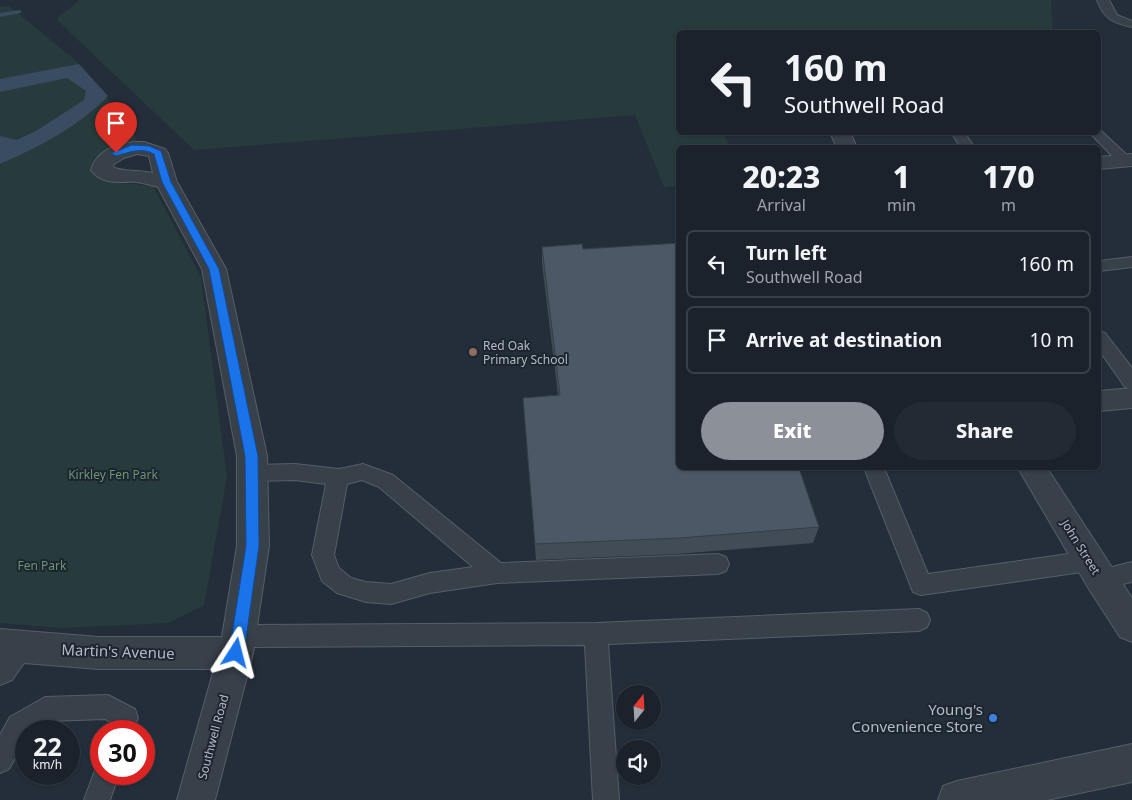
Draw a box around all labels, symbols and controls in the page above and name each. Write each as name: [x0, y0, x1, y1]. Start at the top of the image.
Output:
text: 160 m: [784, 44, 887, 91]
icon: left: [701, 50, 766, 115]
text: Southwell Road: [784, 89, 944, 119]
pin: [95, 102, 137, 153]
icon: arrive: [102, 109, 130, 137]
text: 20:23: [743, 156, 820, 197]
text: 1: [893, 156, 910, 197]
text: 170: [982, 156, 1034, 197]
text: Arrival: [757, 194, 806, 216]
text: min: [887, 194, 916, 216]
text: m: [1001, 194, 1016, 216]
text: Turn left: [746, 240, 827, 266]
icon: left: [703, 250, 731, 278]
text: 160 m: [1019, 251, 1074, 277]
text: Southwell Road: [746, 266, 862, 288]
icon: arrive: [703, 326, 731, 354]
text: Arrive at destination: [746, 327, 942, 353]
text: 10 m: [1030, 327, 1074, 353]
place label: Red Oak Primary School: [483, 337, 568, 368]
marker: Red Oak Primary School: [467, 346, 479, 358]
button: Exit: [701, 402, 884, 460]
button: Share: [894, 402, 1076, 460]
park label: Kirkley Fen Park: [68, 466, 158, 483]
street label: John Street: [1057, 515, 1105, 578]
park label: Fen Park: [18, 557, 67, 574]
position arrow: [209, 626, 261, 678]
street label: Martin's Avenue: [61, 639, 175, 663]
north arrow: [616, 685, 661, 730]
map controls: [616, 685, 661, 785]
street label: Southwell Road: [193, 693, 233, 781]
place label: Young's Convenience Store: [852, 699, 983, 736]
marker: Young's Convenience Store: [987, 712, 999, 724]
speed limit sign: 30: [90, 720, 155, 785]
text: 22: [33, 729, 62, 763]
button: sound: [616, 740, 661, 785]
text: km/h: [33, 756, 62, 773]

